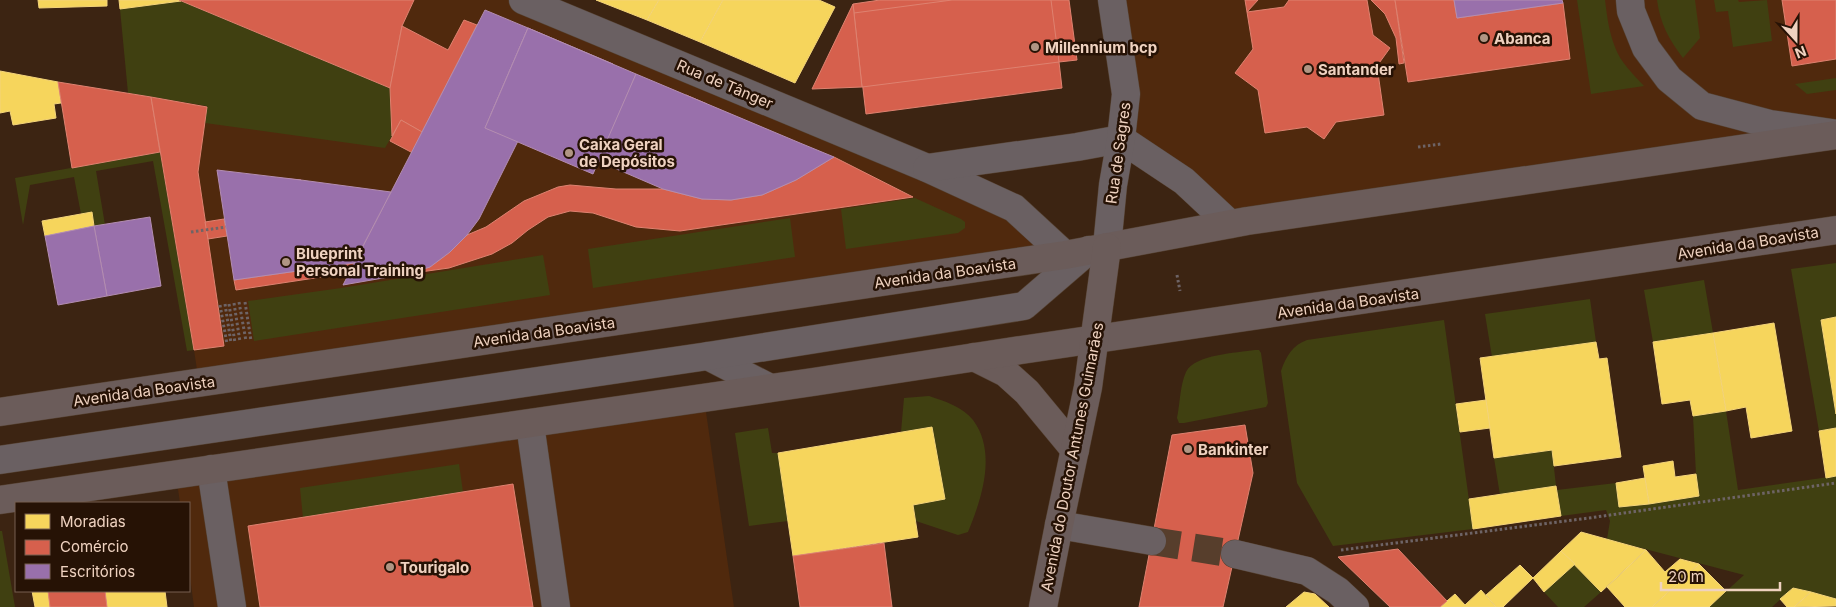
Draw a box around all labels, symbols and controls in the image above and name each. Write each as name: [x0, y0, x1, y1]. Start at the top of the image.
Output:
north arrow: [1771, 15, 1821, 65]
place label: Abanca: [1494, 29, 1551, 48]
marker: Abanca: [1478, 32, 1490, 44]
place label: Millennium bcp: [1045, 38, 1157, 57]
marker: Millennium bcp: [1029, 41, 1041, 53]
text: N: [1793, 43, 1809, 62]
street label: Rua de Tânger: [674, 55, 776, 113]
place label: Santander: [1318, 60, 1394, 79]
marker: Santander: [1302, 63, 1314, 75]
street label: Rua de Sagres: [1101, 101, 1135, 205]
place label: Caixa Geral de Depósitos: [579, 135, 675, 171]
marker: Caixa Geral de Depósitos: [563, 147, 575, 159]
street label: Avenida da Boavista: [1676, 222, 1820, 264]
place label: Blueprint Personal Training: [296, 244, 424, 280]
street label: Avenida da Boavista: [873, 254, 1017, 292]
marker: Blueprint Personal Training: [280, 256, 292, 268]
street label: Avenida da Boavista: [1276, 284, 1420, 322]
street label: Avenida da Boavista: [472, 313, 616, 351]
street label: Avenida do Doutor Antunes Guimarães: [1037, 321, 1107, 593]
street label: Avenida da Boavista: [72, 372, 216, 410]
place label: Bankinter: [1198, 440, 1268, 459]
marker: Bankinter: [1182, 443, 1194, 455]
legend: [15, 502, 190, 592]
text: Moradias: [60, 512, 126, 531]
text: Comércio: [60, 537, 128, 556]
place label: Tourigalo: [400, 558, 469, 577]
scale bar: [1661, 560, 1780, 592]
marker: Tourigalo: [384, 561, 396, 573]
text: Escritórios: [60, 562, 135, 581]
text: 20 m: [1668, 567, 1704, 586]

